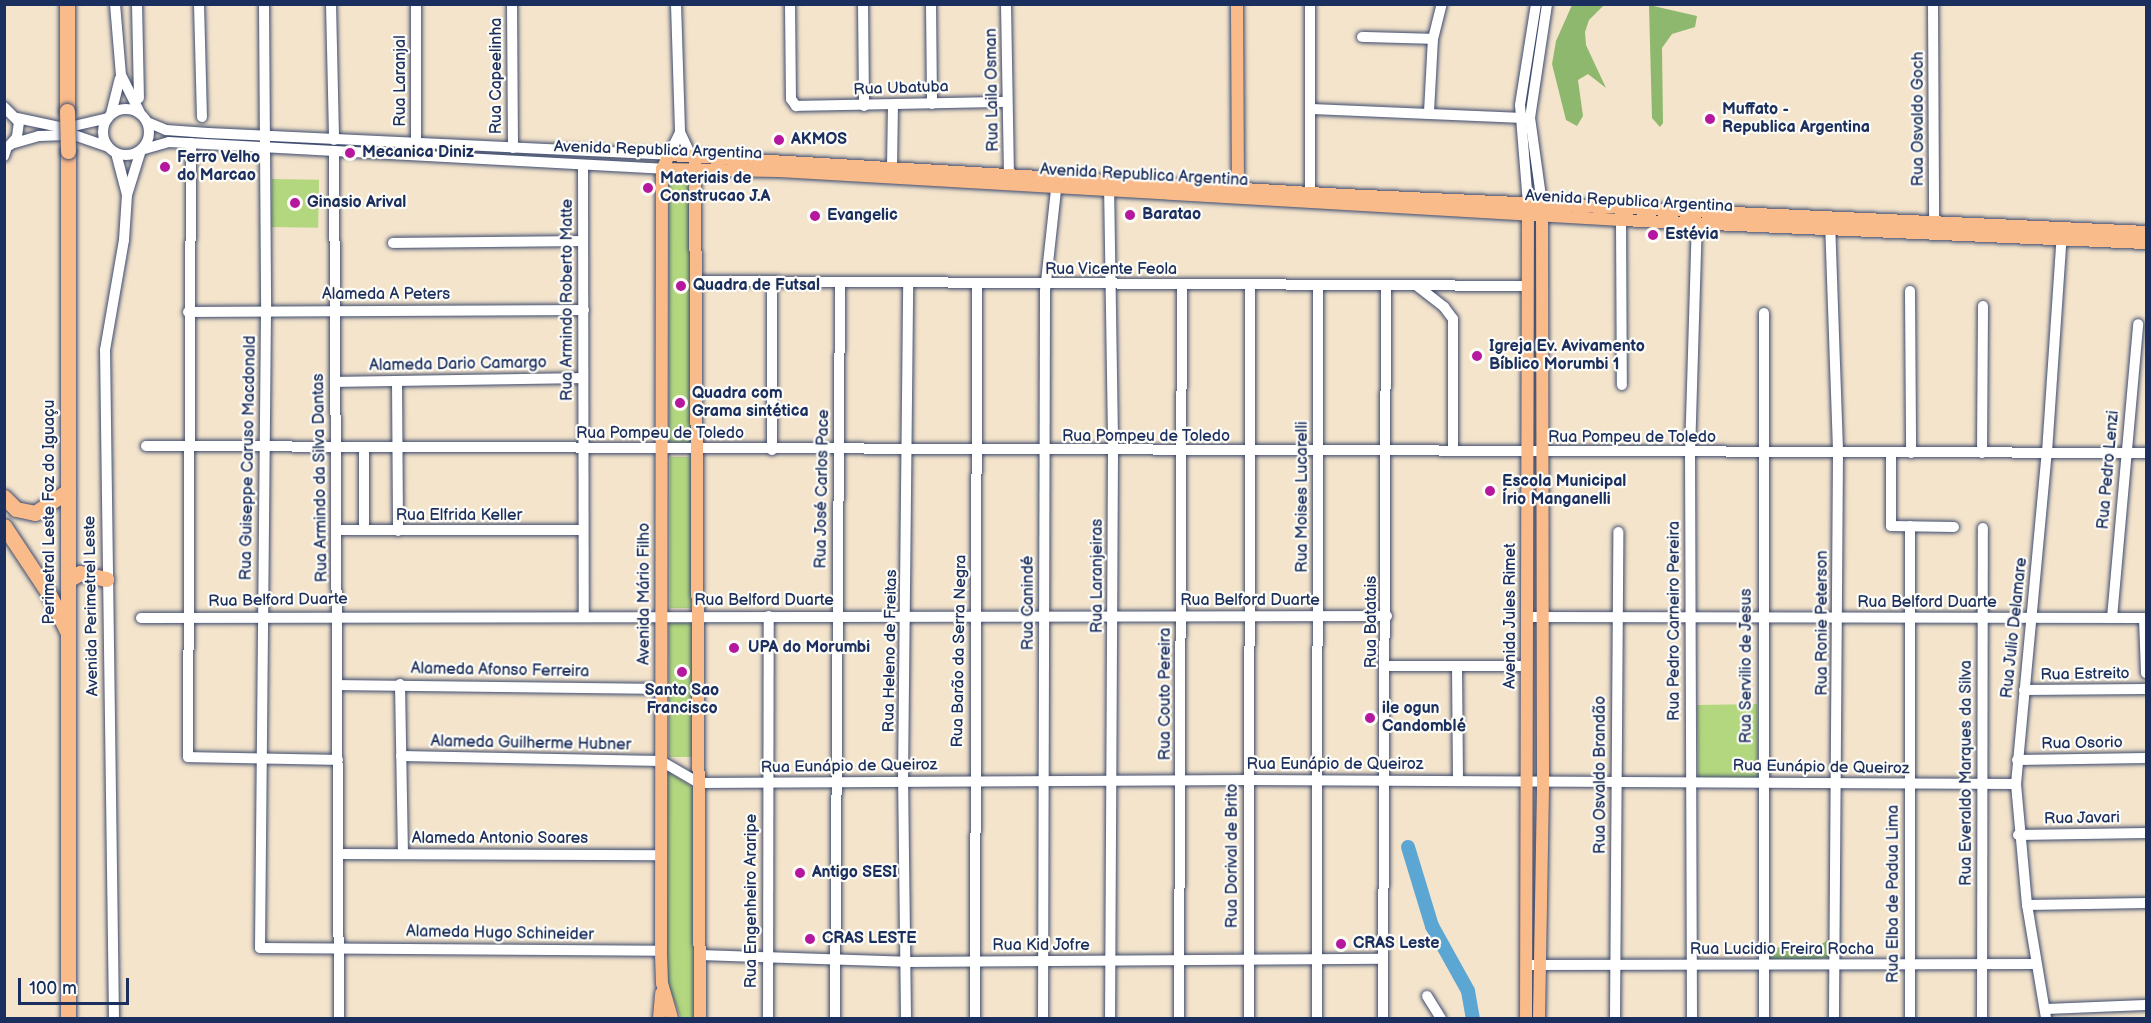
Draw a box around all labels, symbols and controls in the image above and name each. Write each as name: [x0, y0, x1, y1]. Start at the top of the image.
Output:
street label: Rua Capeelinha: [487, 18, 507, 134]
street label: Rua Laila Osman: [982, 28, 1004, 152]
street label: Rua Laranjal: [391, 35, 411, 127]
street label: Rua Osvaldo Goch: [1909, 52, 1929, 186]
street label: Rua Ubatuba: [853, 78, 949, 100]
place label: Muffato - Republica Argentina: [1722, 100, 1870, 138]
marker: Muffato - Republica Argentina: [1703, 112, 1717, 126]
place label: AKMOS: [791, 130, 847, 150]
marker: AKMOS: [772, 133, 786, 147]
street label: Avenida Republica Argentina: [553, 138, 763, 164]
place label: Mecanica Diniz: [362, 143, 474, 163]
marker: Mecanica Diniz: [343, 146, 357, 160]
place label: Ferro Velho do Marcao: [177, 148, 261, 186]
marker: Ferro Velho do Marcao: [158, 160, 172, 174]
street label: Avenida Republica Argentina: [1039, 161, 1249, 191]
place label: Materiais de Construcao J.A: [660, 169, 770, 207]
marker: Materiais de Construcao J.A: [641, 181, 655, 195]
street label: Avenida Republica Argentina: [1524, 187, 1734, 217]
place label: Ginasio Arival: [307, 193, 406, 213]
marker: Ginasio Arival: [288, 196, 302, 210]
street label: Rua Armindo Roberto Matte: [558, 199, 578, 401]
place label: Baratao: [1142, 205, 1201, 225]
place label: Evangelic: [827, 206, 898, 226]
marker: Baratao: [1123, 208, 1137, 222]
marker: Evangelic: [808, 209, 822, 223]
place label: Estévia: [1665, 225, 1719, 245]
marker: Estévia: [1646, 228, 1660, 242]
street label: Rua Vicente Feola: [1045, 260, 1177, 280]
place label: Quadra de Futsal: [693, 276, 820, 296]
marker: Quadra de Futsal: [674, 279, 688, 293]
street label: Alameda A Peters: [322, 285, 450, 305]
street label: Rua Guiseppe Caruso Macdonald: [237, 335, 261, 581]
place label: Igreja Ev. Avivamento Bíblico Morumbi 1: [1489, 337, 1645, 375]
marker: Igreja Ev. Avivamento Bíblico Morumbi 1: [1470, 349, 1484, 363]
street label: Alameda Dario Camargo: [369, 354, 547, 376]
street label: Rua Armindo da Silva Dantas: [310, 373, 332, 583]
place label: Quadra com Grama sintética: [692, 384, 809, 422]
marker: Quadra com Grama sintética: [673, 396, 687, 410]
street label: Perimetral Leste Foz do Iguaçu: [40, 400, 60, 624]
street label: Rua José Carlos Pace: [812, 409, 834, 569]
street label: Rua Pedro Lenzi: [2094, 410, 2124, 530]
street label: Rua Moises Lucarelli: [1293, 421, 1313, 573]
street label: Rua Pompeu de Toledo: [576, 424, 744, 444]
street label: Rua Pompeu de Toledo: [1062, 427, 1230, 447]
street label: Rua Pompeu de Toledo: [1548, 428, 1716, 448]
place label: Escola Municipal Írio Manganelli: [1502, 472, 1626, 510]
marker: Escola Municipal Írio Manganelli: [1483, 484, 1497, 498]
street label: Rua Elfrida Keller: [396, 506, 522, 526]
street label: Avenida Perimetrel Leste: [81, 516, 103, 696]
street label: Rua Laranjeiras: [1088, 519, 1108, 633]
street label: Rua Pedro Carneiro Pereira: [1665, 521, 1685, 721]
street label: Avenida Mário Filho: [635, 523, 655, 665]
street label: Avenida Jules Rimet: [1501, 543, 1521, 689]
street label: Rua Ronie Peterson: [1813, 550, 1833, 696]
street label: Rua Barão da Serra Negra: [949, 554, 971, 748]
street label: Rua Canindé: [1019, 556, 1039, 650]
street label: Rua Julio Delamare: [1998, 556, 2032, 700]
street label: Rua Heleno de Freitas: [880, 569, 902, 733]
street label: Rua Batatais: [1362, 576, 1382, 668]
street label: Rua Servilio de Jesus: [1737, 588, 1757, 744]
street label: Rua Belford Duarte: [208, 590, 348, 612]
street label: Rua Belford Duarte: [694, 591, 834, 611]
street label: Rua Belford Duarte: [1180, 591, 1320, 611]
street label: Rua Belford Duarte: [1857, 593, 1997, 613]
street label: Rua Couto Pereira: [1156, 628, 1176, 760]
place label: UPA do Morumbi: [748, 638, 870, 658]
marker: UPA do Morumbi: [725, 639, 743, 657]
street label: Alameda Afonso Ferreira: [411, 660, 589, 682]
street label: Rua Everaldo Marques da Silva: [1957, 660, 1977, 886]
marker: Santo Sao Francisco: [675, 665, 689, 679]
street label: Rua Estreito: [2040, 665, 2130, 685]
place label: Santo Sao Francisco: [645, 681, 719, 719]
street label: Rua Osvaldo Brandão: [1591, 696, 1611, 854]
place label: ile ogun Candomblé: [1382, 699, 1466, 737]
marker: ile ogun Candomblé: [1363, 711, 1377, 725]
street label: Alameda Guilherme Hubner: [430, 733, 632, 755]
street label: Rua Osorio: [2041, 734, 2123, 754]
street label: Rua Eunápio de Queiroz: [1247, 755, 1423, 775]
street label: Rua Eunápio de Queiroz: [760, 756, 938, 778]
street label: Rua Eunápio de Queiroz: [1732, 757, 1910, 779]
street label: Rua Dorival de Brito: [1223, 784, 1243, 928]
street label: Rua Elba de Padua Lima: [1884, 805, 1904, 983]
street label: Rua Javari: [2043, 809, 2121, 829]
street label: Rua Engenheiro Araripe: [742, 814, 762, 988]
street label: Alameda Antonio Soares: [412, 829, 588, 849]
place label: Antigo SESI: [812, 863, 897, 883]
marker: Antigo SESI: [793, 866, 807, 880]
street label: Alameda Hugo Schineider: [406, 923, 594, 945]
place label: CRAS LESTE: [822, 929, 917, 949]
marker: CRAS LESTE: [803, 932, 817, 946]
place label: CRAS Leste: [1353, 934, 1439, 954]
street label: Rua Kid Jofre: [992, 936, 1090, 956]
marker: CRAS Leste: [1334, 937, 1348, 951]
street label: Rua Lucidio Freira Rocha: [1690, 940, 1874, 960]
scale bar: [21, 966, 132, 1004]
text: 100 m: [29, 978, 77, 999]

